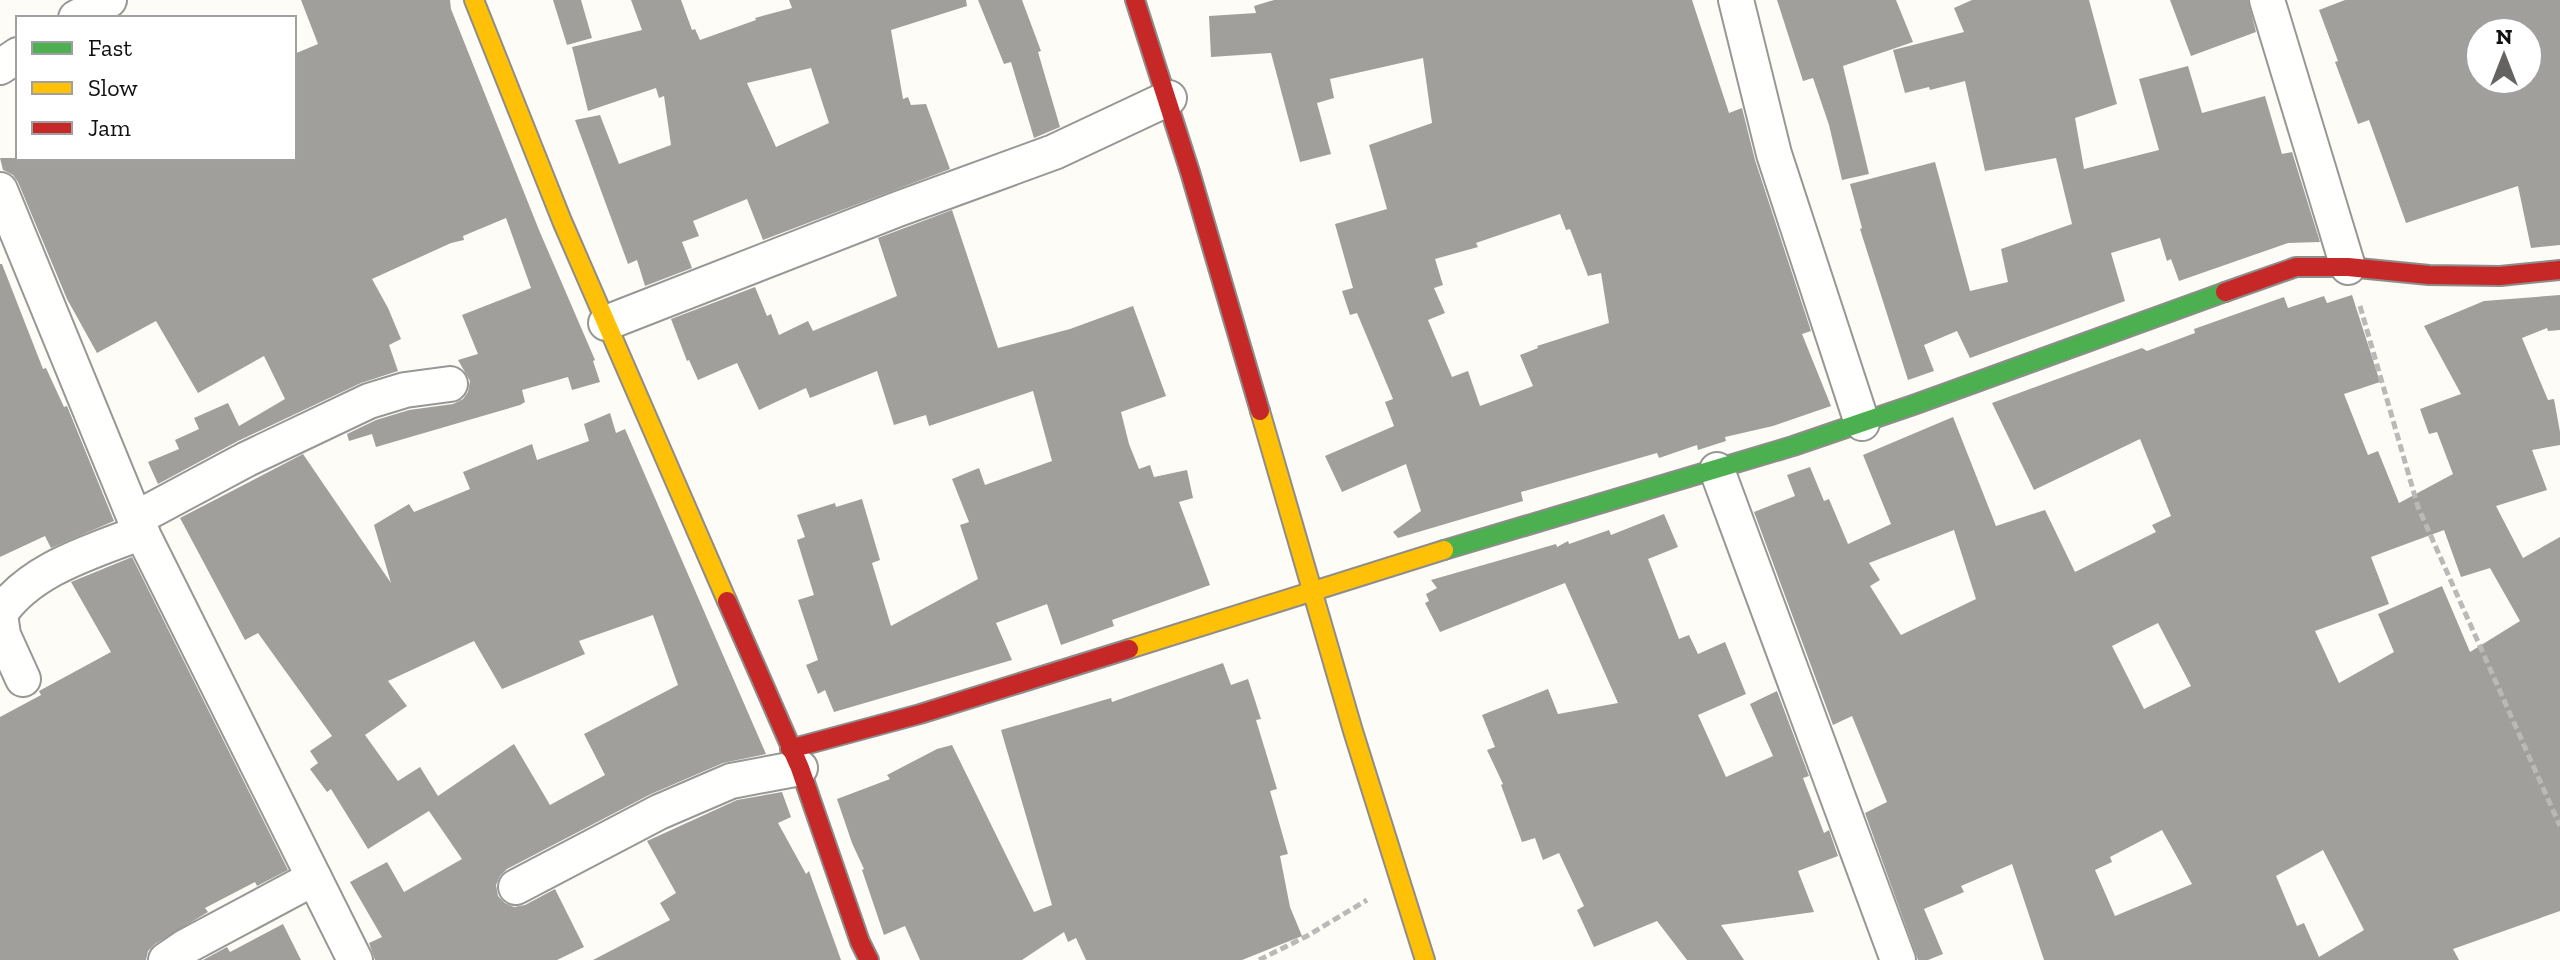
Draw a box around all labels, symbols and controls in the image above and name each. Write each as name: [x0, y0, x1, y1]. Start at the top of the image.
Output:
legend: [16, 16, 296, 160]
north arrow: [2464, 16, 2544, 96]
text: N: [2496, 23, 2513, 50]
text: Fast: [88, 33, 132, 62]
text: Slow: [88, 73, 138, 102]
text: Jam: [88, 113, 131, 142]

